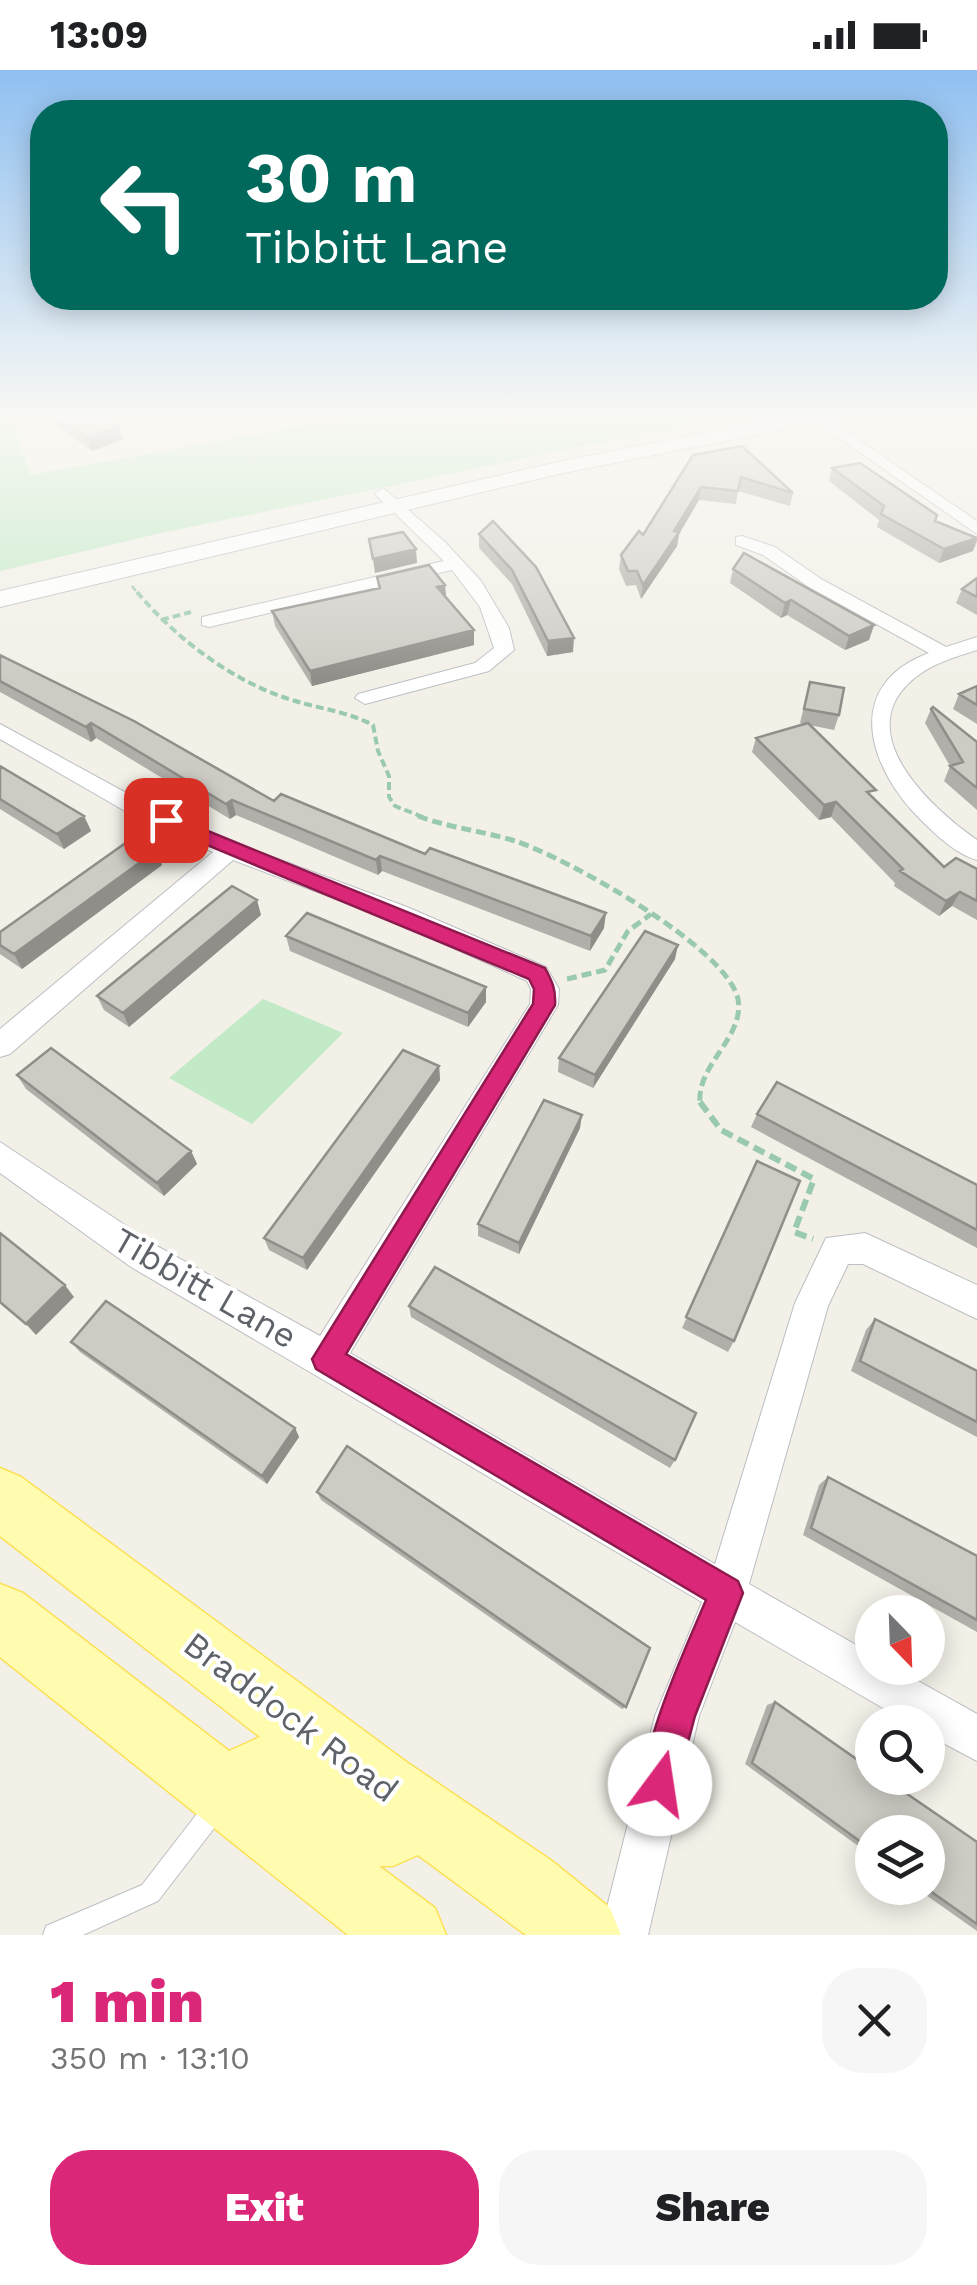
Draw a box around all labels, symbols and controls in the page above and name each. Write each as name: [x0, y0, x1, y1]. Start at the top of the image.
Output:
text: 13:09: [50, 13, 148, 57]
text: 30 m: [245, 137, 417, 219]
icon: left: [80, 140, 210, 270]
text: Tibbitt Lane: [245, 221, 508, 274]
pin: [124, 778, 209, 863]
icon: arrive: [139, 793, 194, 848]
street label: Tibbitt Lane: [106, 1219, 304, 1357]
north arrow: [855, 1595, 945, 1685]
map controls: [855, 1595, 945, 1905]
street label: Braddock Road: [176, 1623, 406, 1811]
button: search: [855, 1705, 945, 1795]
position arrow: [608, 1732, 712, 1836]
button: layers: [855, 1815, 945, 1905]
text: 1 min: [50, 1966, 204, 2037]
button: close: [822, 1968, 927, 2073]
text: 350 m · 13:10: [50, 2039, 250, 2077]
button: Exit: [50, 2150, 479, 2265]
button: Share: [499, 2150, 927, 2265]

